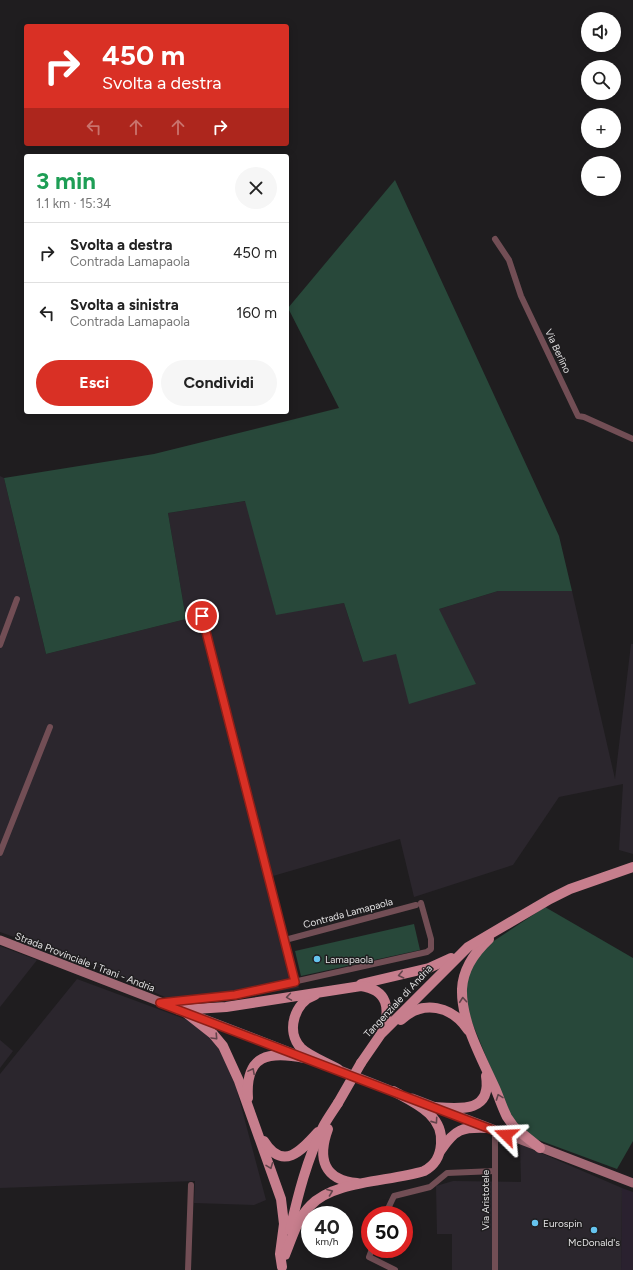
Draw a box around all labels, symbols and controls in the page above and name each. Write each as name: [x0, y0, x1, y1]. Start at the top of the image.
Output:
map controls: [581, 12, 621, 196]
button: sound: [581, 12, 621, 52]
text: 450 m: [102, 38, 185, 72]
icon: right: [36, 40, 88, 92]
button: search: [581, 60, 621, 100]
text: Svolta a destra: [102, 72, 221, 94]
button: +: [581, 108, 621, 148]
icon: left: [83, 116, 105, 138]
icon: ahead: [125, 116, 147, 138]
icon: ahead: [167, 116, 189, 138]
icon: right: [209, 116, 231, 138]
button: −: [581, 156, 621, 196]
text: 3 min: [36, 166, 96, 195]
button: close: [235, 167, 277, 209]
text: 1.1 km · 15:34: [36, 196, 111, 211]
text: Svolta a destra: [70, 236, 173, 254]
icon: right: [36, 242, 58, 264]
text: 450 m: [233, 244, 277, 262]
text: Contrada Lamapaola: [70, 254, 190, 269]
text: Svolta a sinistra: [70, 296, 179, 314]
icon: left: [36, 302, 58, 324]
text: 160 m: [236, 304, 277, 322]
text: Contrada Lamapaola: [70, 314, 190, 329]
street label: Via Berlino: [542, 327, 574, 376]
button: Esci: [36, 360, 153, 406]
button: Condividi: [161, 360, 277, 406]
pin: [185, 599, 219, 633]
icon: arrive: [191, 605, 213, 627]
street label: Contrada Lamapaola: [302, 895, 394, 931]
street label: Strada Provinciale 1 Trani - Andria: [13, 929, 157, 995]
place label: Lamapaola: [325, 953, 373, 966]
marker: Lamapaola: [312, 954, 322, 964]
street label: Tangenziale di Andria: [361, 962, 435, 1040]
one-way arrow: [397, 970, 404, 978]
one-way arrow: [286, 992, 292, 1001]
one-way arrow: [459, 996, 468, 1003]
one-way arrow: [210, 1032, 218, 1040]
one-way arrow: [248, 1067, 255, 1075]
one-way arrow: [495, 1094, 503, 1101]
position arrow: [485, 1114, 527, 1156]
one-way arrow: [430, 1117, 437, 1124]
one-way arrow: [265, 1163, 273, 1170]
street label: Via Aristotele: [479, 1169, 492, 1230]
one-way arrow: [327, 1189, 334, 1197]
speed limit sign: 50: [361, 1206, 413, 1258]
text: 40: [314, 1215, 340, 1239]
place label: Eurospin: [543, 1217, 583, 1230]
marker: Eurospin: [530, 1218, 540, 1228]
marker: McDonald's: [589, 1225, 599, 1235]
text: km/h: [316, 1235, 338, 1248]
place label: McDonald's: [568, 1236, 620, 1249]

